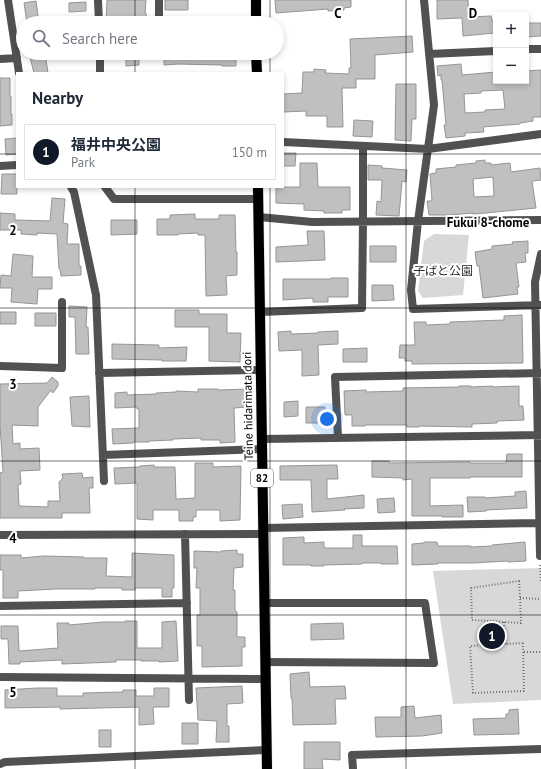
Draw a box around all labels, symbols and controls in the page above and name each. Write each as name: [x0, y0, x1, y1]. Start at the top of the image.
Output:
text: C: [334, 5, 342, 22]
text: D: [469, 5, 477, 22]
map controls: [493, 12, 529, 84]
button: +: [493, 12, 529, 48]
search box: [16, 16, 284, 60]
icon: search: [30, 27, 52, 49]
text: Search here: [62, 29, 138, 48]
button: −: [493, 48, 529, 84]
text: Nearby: [32, 87, 83, 109]
text: 福井中央公園: [71, 135, 161, 154]
text: 1: [42, 144, 50, 161]
text: 150 m: [232, 144, 267, 161]
text: Park: [71, 154, 95, 171]
district label: Fukui 8-chome: [447, 214, 530, 231]
text: 2: [9, 222, 17, 239]
park label: 子ばと公園: [413, 263, 473, 278]
street label: Teine hidarimata dori: [239, 351, 256, 461]
text: 3: [9, 376, 17, 393]
your location: [317, 409, 337, 429]
road number: 82: [251, 469, 273, 487]
text: 4: [9, 530, 17, 547]
pin: 1: [479, 621, 505, 651]
text: 5: [9, 684, 17, 701]

